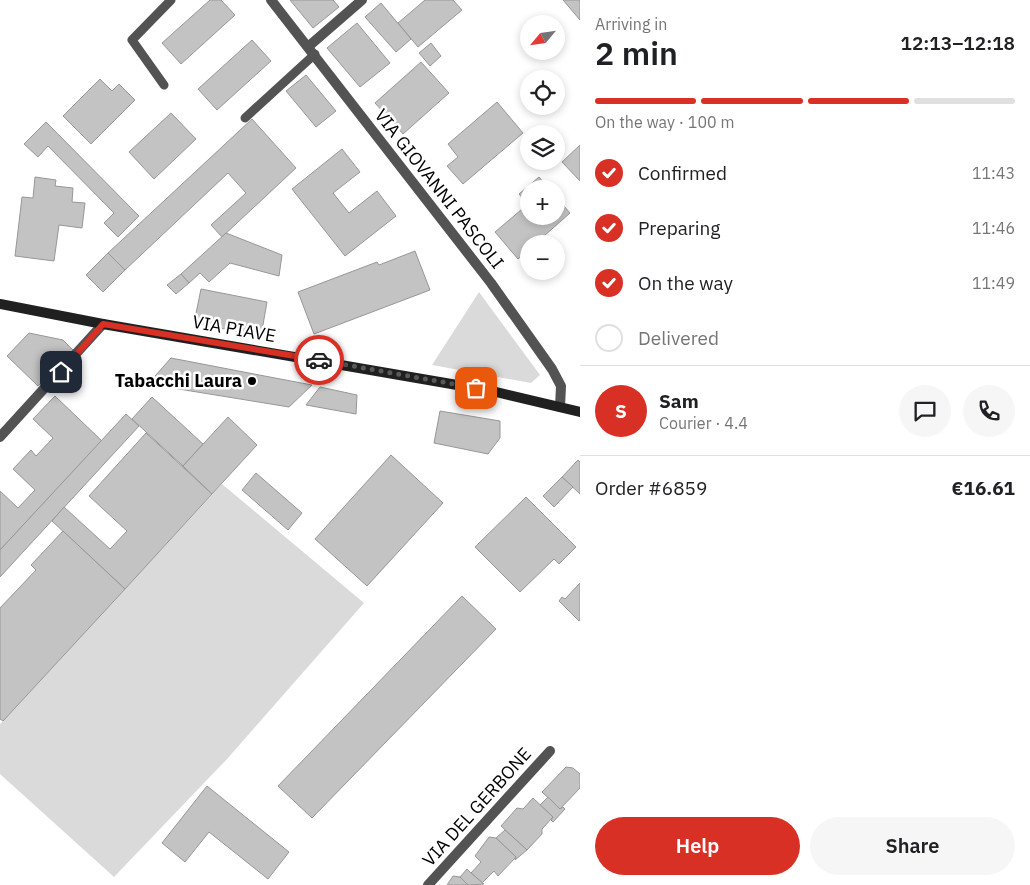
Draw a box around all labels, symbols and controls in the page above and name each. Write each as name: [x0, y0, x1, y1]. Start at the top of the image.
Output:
text: Arriving in: [595, 14, 667, 34]
north arrow: [520, 15, 565, 60]
map controls: [520, 15, 565, 280]
text: 12:13–12:18: [901, 31, 1015, 55]
text: 2 min: [595, 32, 678, 74]
button: locate: [520, 70, 565, 115]
street label: VIA GIOVANNI PASCOLI: [370, 104, 509, 273]
text: On the way · 100 m: [595, 112, 734, 132]
button: layers: [520, 125, 565, 170]
icon: check: [595, 159, 623, 187]
text: Confirmed: [638, 161, 727, 185]
text: 11:43: [972, 163, 1015, 183]
button: +: [520, 180, 565, 225]
icon: check: [595, 214, 623, 242]
text: Preparing: [638, 216, 720, 240]
text: 11:46: [972, 218, 1015, 238]
button: −: [520, 235, 565, 280]
icon: check: [595, 269, 623, 297]
text: On the way: [638, 271, 733, 295]
text: 11:49: [972, 273, 1015, 293]
street label: VIA PIAVE: [191, 310, 278, 347]
text: Delivered: [638, 326, 719, 350]
courier: [294, 335, 344, 385]
icon: car: [305, 346, 333, 374]
pin: [40, 351, 82, 393]
icon: home: [47, 358, 75, 386]
pin: [455, 367, 497, 409]
place label: Tabacchi Laura: [115, 369, 242, 392]
icon: bag: [462, 374, 490, 402]
marker: Tabacchi Laura: [246, 375, 258, 387]
button: chat: [899, 385, 951, 437]
button: phone: [963, 385, 1015, 437]
text: Sam: [659, 389, 699, 413]
text: S: [615, 399, 627, 423]
text: Courier · 4.4: [659, 413, 748, 433]
text: Order #6859: [595, 476, 707, 500]
text: €16.61: [952, 476, 1015, 500]
street label: VIA DEL GERBONE: [417, 742, 536, 871]
button: Help: [595, 817, 800, 875]
button: Share: [810, 817, 1015, 875]

